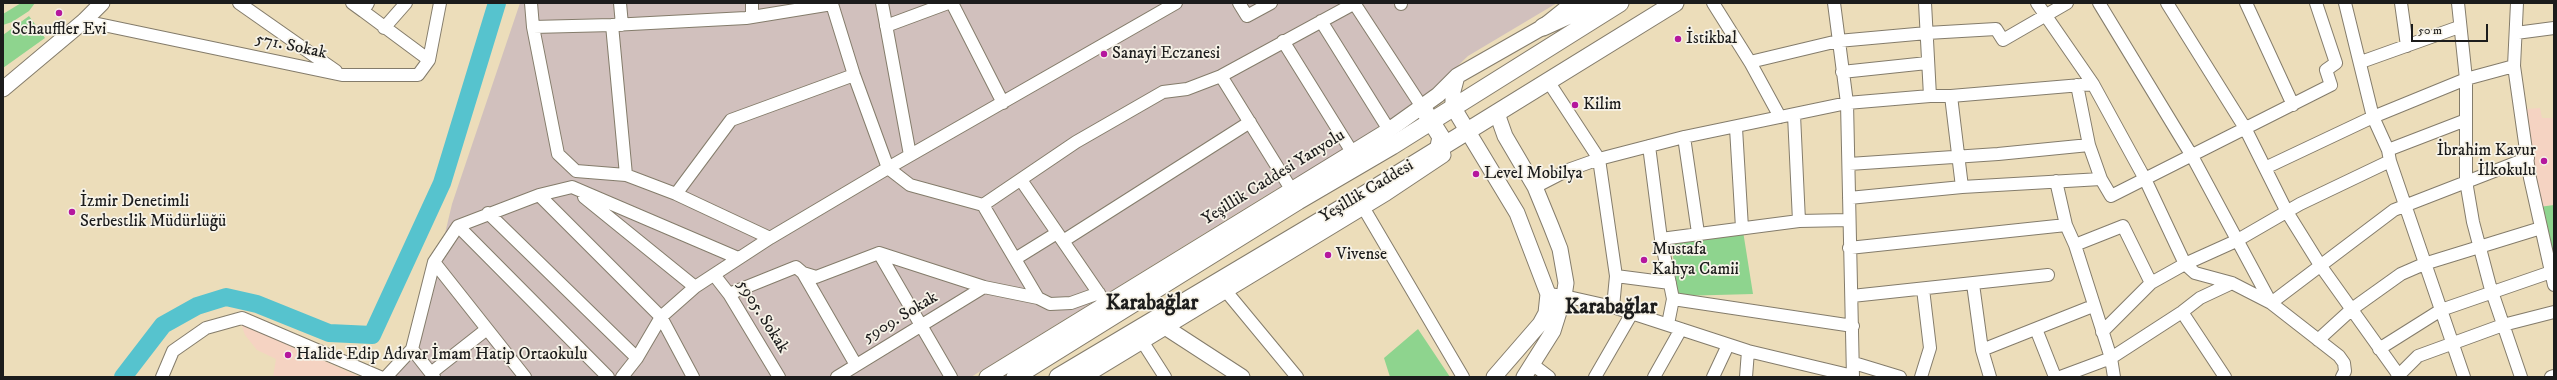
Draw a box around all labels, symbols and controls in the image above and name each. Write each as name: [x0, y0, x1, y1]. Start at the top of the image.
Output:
marker: Schauffler Evi: [54, 8, 64, 18]
scale bar: [2413, 16, 2490, 42]
place label: Schauffler Evi: [12, 20, 106, 40]
text: 50 m: [2418, 23, 2442, 38]
street label: 571. Sokak: [253, 29, 329, 65]
place label: İstikbal: [1686, 29, 1737, 49]
marker: İstikbal: [1673, 34, 1683, 44]
place label: Sanayi Eczanesi: [1112, 44, 1220, 64]
marker: Sanayi Eczanesi: [1099, 49, 1109, 59]
place label: Kilim: [1583, 95, 1622, 115]
marker: Kilim: [1570, 100, 1580, 110]
street label: Yeşillik Caddesi Yanyolu: [1199, 126, 1349, 230]
place label: İbrahim Kavur İlkokulu: [2437, 141, 2536, 181]
street label: Yeşillik Caddesi: [1316, 156, 1418, 228]
marker: İbrahim Kavur İlkokulu: [2539, 156, 2549, 166]
place label: Level Mobilya: [1484, 164, 1583, 184]
marker: Level Mobilya: [1471, 169, 1481, 179]
place label: İzmir Denetimli Serbestlik Müdürlüğü: [80, 192, 226, 232]
marker: İzmir Denetimli Serbestlik Müdürlüğü: [67, 207, 77, 217]
place label: Mustafa Kahya Camii: [1652, 240, 1739, 280]
place label: Vivense: [1336, 245, 1387, 265]
marker: Vivense: [1323, 250, 1333, 260]
marker: Mustafa Kahya Camii: [1639, 255, 1649, 265]
street label: 5905. Sokak: [731, 276, 793, 358]
street label: 5909. Sokak: [860, 288, 942, 348]
district label: Karabağlar: [1106, 292, 1198, 318]
district label: Karabağlar: [1565, 296, 1657, 322]
place label: Halide Edip Adıvar İmam Hatip Ortaokulu: [296, 345, 588, 365]
marker: Halide Edip Adıvar İmam Hatip Ortaokulu: [283, 350, 293, 360]

